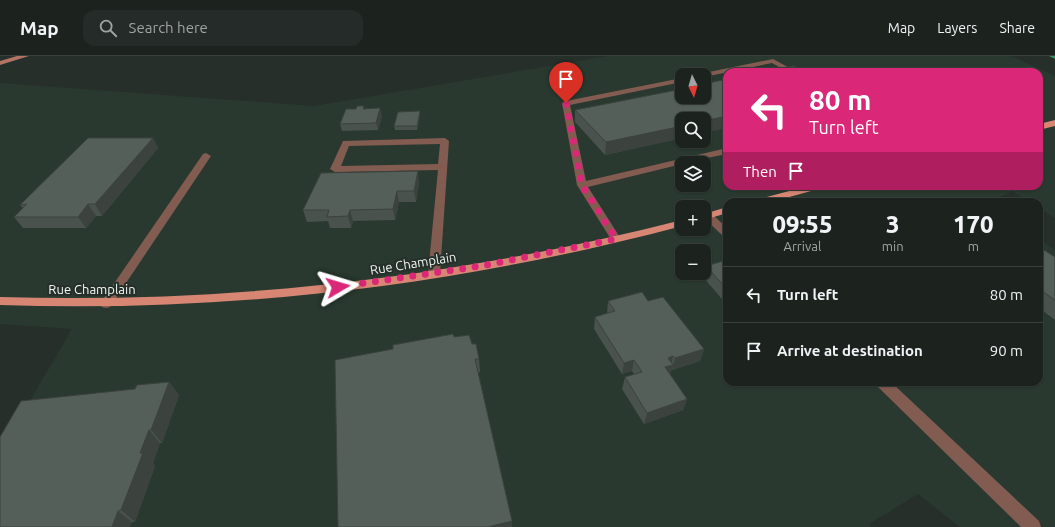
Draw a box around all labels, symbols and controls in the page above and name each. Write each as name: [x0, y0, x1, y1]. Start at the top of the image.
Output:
search box: [83, 10, 363, 46]
text: Map: [20, 17, 59, 39]
icon: search: [97, 17, 119, 39]
text: Search here: [129, 19, 208, 36]
text: Map: [888, 20, 915, 36]
text: Layers: [937, 20, 977, 36]
text: Share: [999, 20, 1035, 36]
pin: [549, 62, 583, 103]
icon: arrive: [555, 68, 577, 90]
north arrow: [675, 68, 711, 104]
map controls: [675, 68, 711, 280]
icon: left: [743, 84, 795, 136]
text: 80 m: [809, 84, 871, 115]
button: search: [675, 112, 711, 148]
text: Turn left: [809, 117, 879, 137]
button: layers: [675, 156, 711, 192]
icon: arrive: [785, 160, 807, 182]
text: Then: [743, 163, 777, 180]
button: +: [675, 200, 711, 236]
text: 09:55: [772, 211, 832, 238]
text: 3: [886, 211, 899, 238]
text: 170: [953, 211, 994, 238]
text: Arrival: [783, 239, 821, 253]
text: min: [882, 239, 904, 253]
text: m: [968, 239, 979, 253]
button: −: [675, 244, 711, 280]
street label: Rue Champlain: [369, 249, 457, 277]
position arrow: [317, 266, 359, 308]
street label: Rue Champlain: [48, 282, 136, 296]
icon: left: [743, 284, 765, 306]
text: Turn left: [777, 286, 838, 303]
text: 80 m: [990, 286, 1023, 303]
icon: arrive: [743, 340, 765, 362]
text: Arrive at destination: [777, 342, 923, 359]
text: 90 m: [990, 342, 1023, 359]

